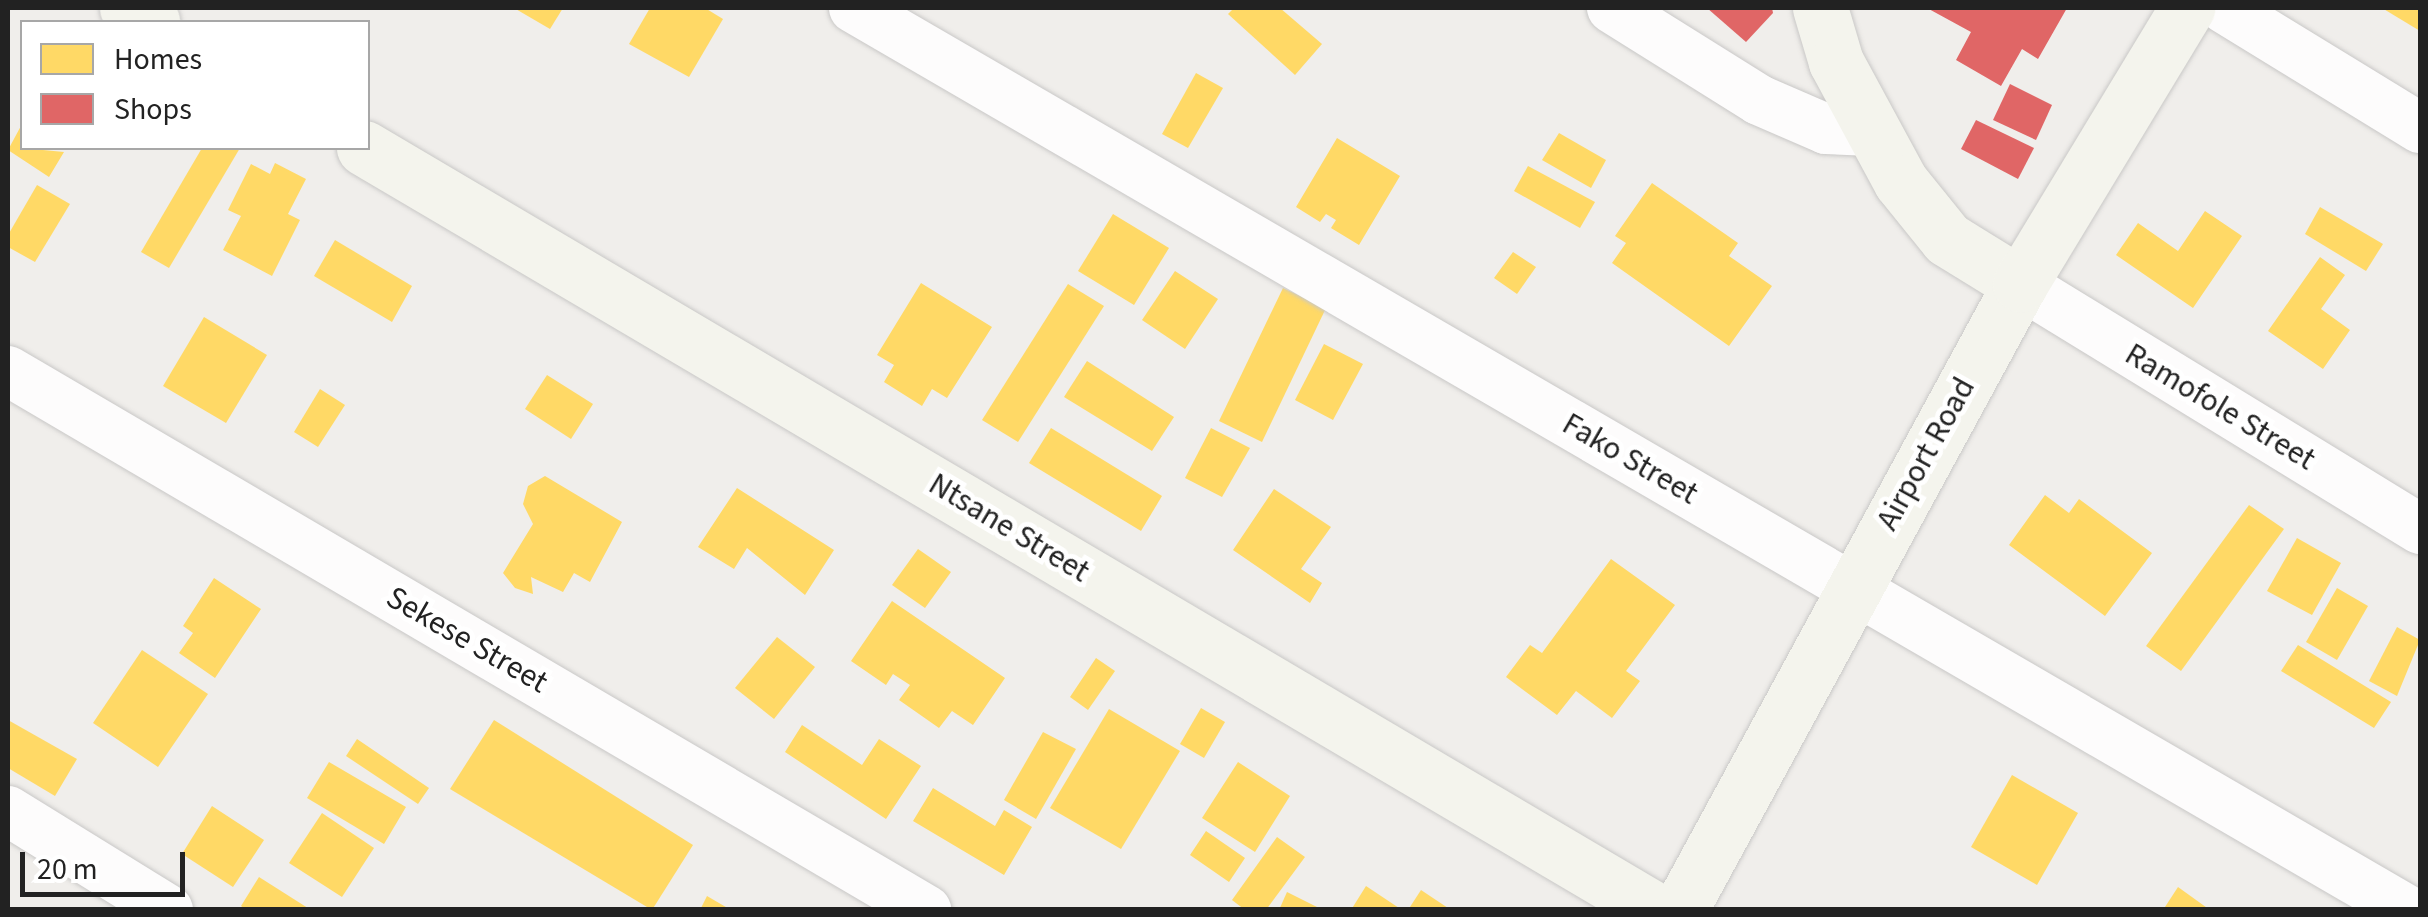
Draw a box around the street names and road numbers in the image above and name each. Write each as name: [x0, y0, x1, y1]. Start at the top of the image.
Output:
street label: Ramofole Street: [2118, 335, 2322, 479]
street label: Airport Road: [1868, 371, 1984, 537]
street label: Fako Street: [1555, 405, 1705, 513]
street label: Ntsane Street: [922, 465, 1096, 591]
street label: Sekese Street: [379, 578, 555, 702]

